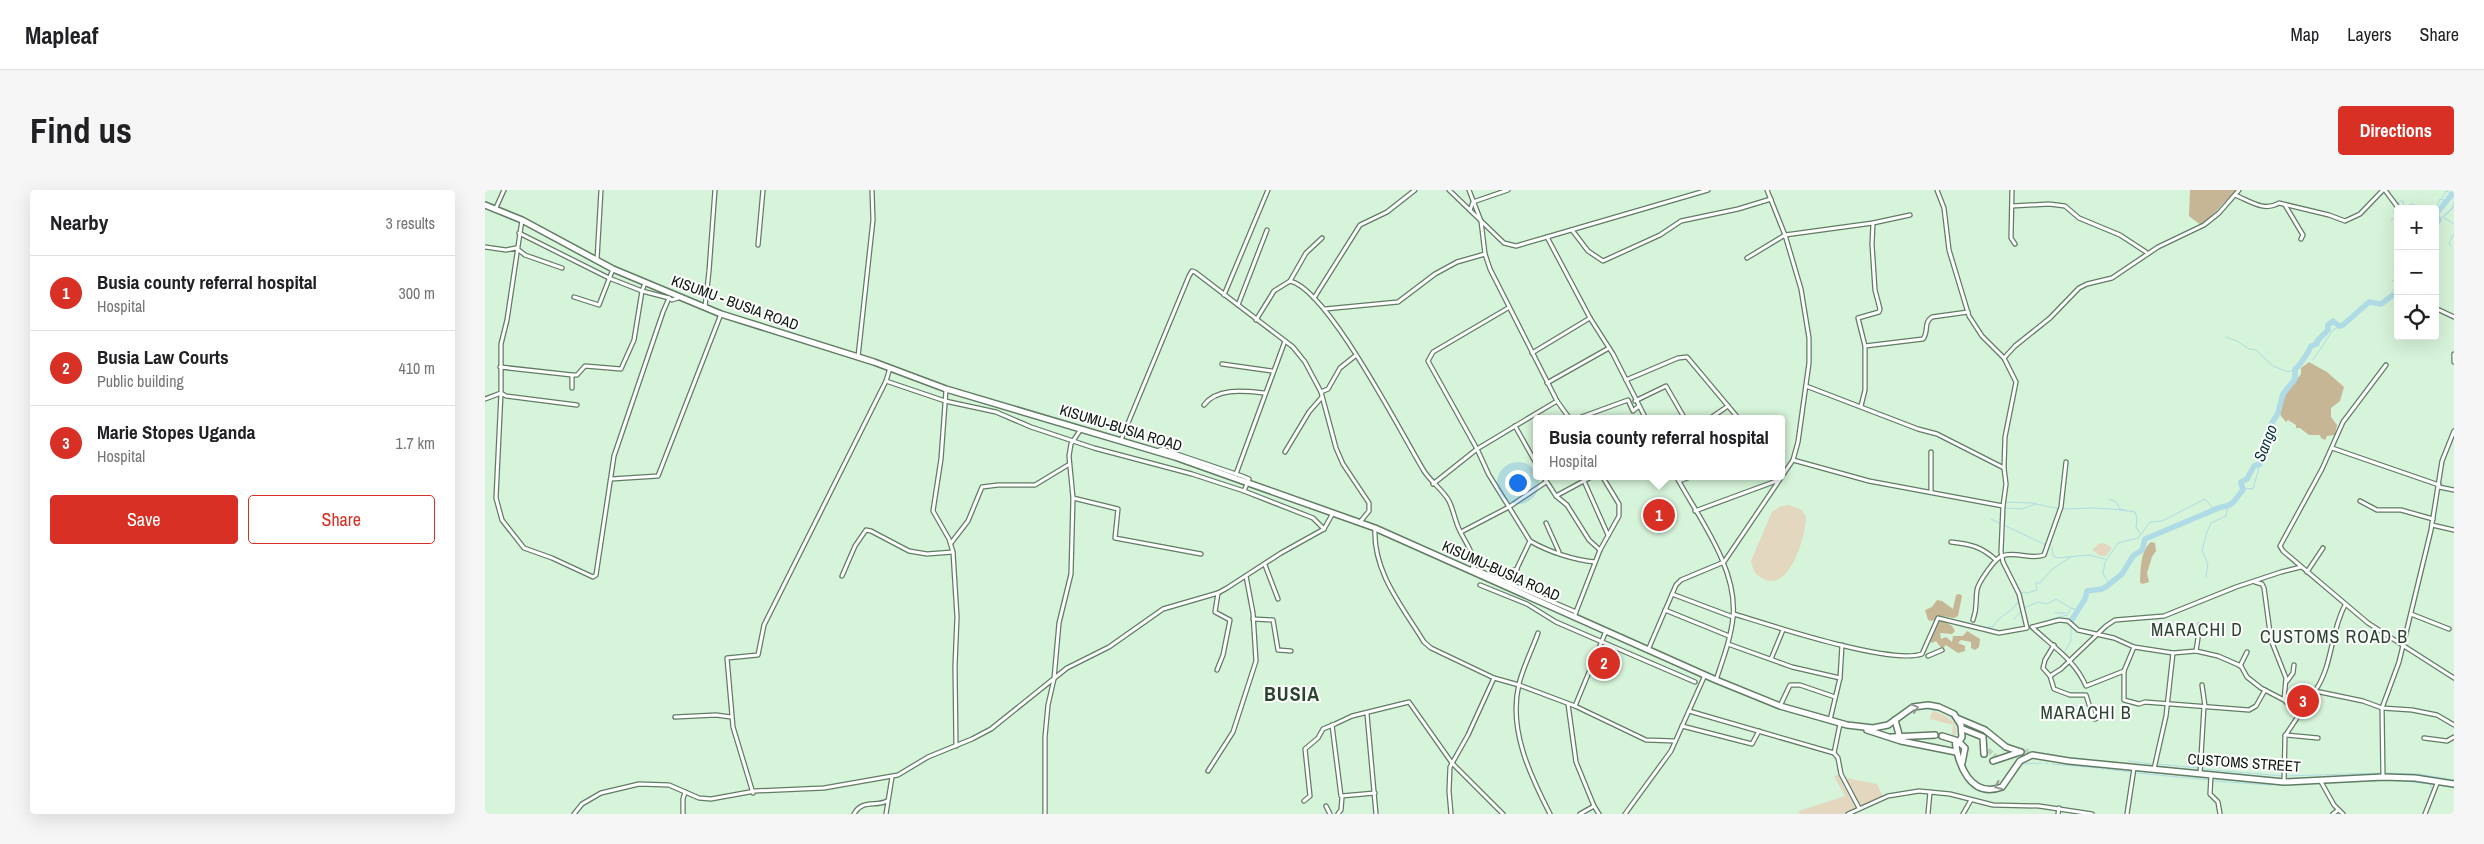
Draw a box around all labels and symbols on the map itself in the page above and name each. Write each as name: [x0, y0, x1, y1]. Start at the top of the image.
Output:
street label: KISUMU - BUSIA ROAD: [669, 270, 802, 335]
street label: KISUMU-BUSIA ROAD: [1057, 399, 1185, 456]
water label: Sango: [2248, 421, 2282, 465]
your location: [1505, 470, 1531, 496]
pin: 1: [1643, 496, 1675, 534]
street label: KISUMU-BUSIA ROAD: [1439, 535, 1564, 606]
district label: MARACHI D: [2151, 617, 2243, 642]
district label: CUSTOMS ROAD B: [2260, 624, 2408, 649]
pin: 2: [1588, 644, 1620, 682]
district label: BUSIA: [1264, 680, 1320, 707]
pin: 3: [2287, 682, 2319, 720]
district label: MARACHI B: [2040, 700, 2132, 725]
one-way arrow: [1910, 703, 1919, 713]
street label: CUSTOMS STREET: [2187, 748, 2302, 777]
one-way arrow: [1995, 780, 2004, 790]

